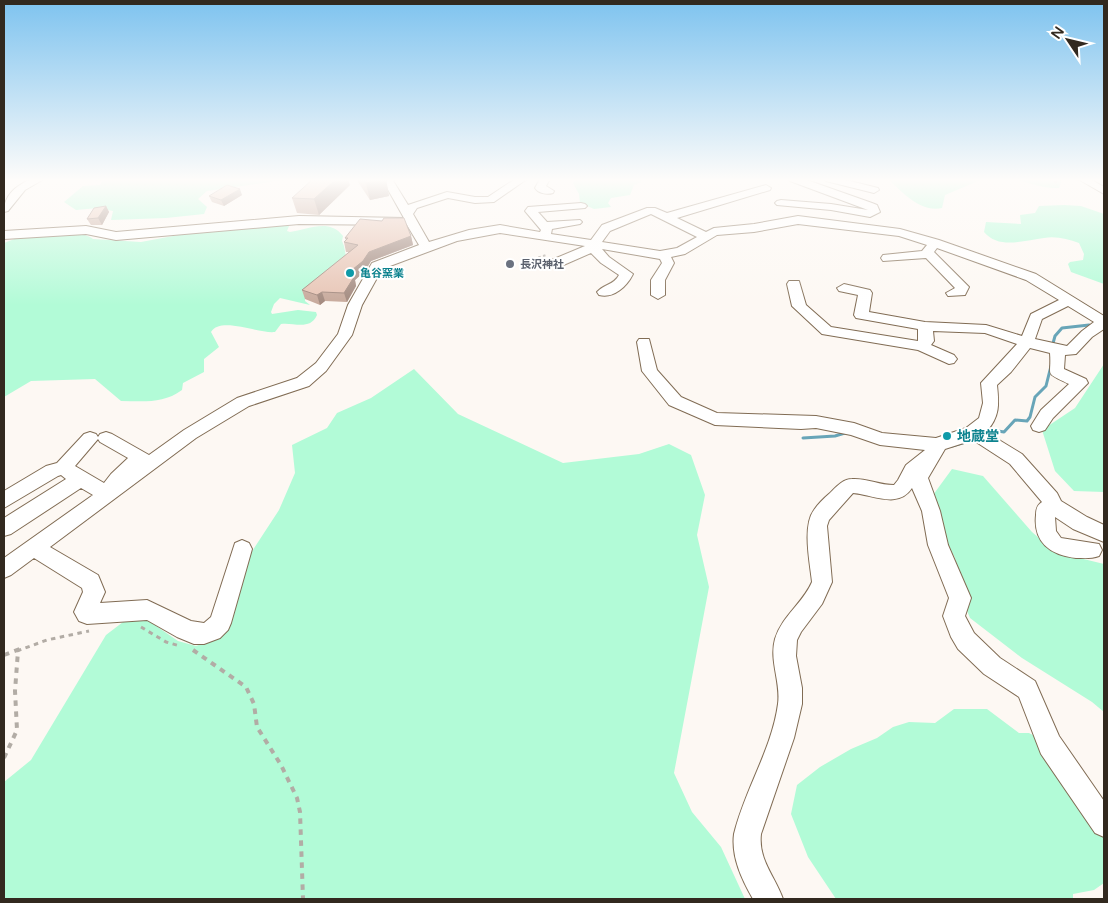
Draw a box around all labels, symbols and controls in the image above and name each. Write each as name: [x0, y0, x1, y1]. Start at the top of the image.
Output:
north arrow: [1043, 15, 1093, 65]
text: N: [1048, 23, 1068, 42]
marker: 長沢神社: [504, 258, 516, 270]
place label: 長沢神社: [520, 258, 564, 271]
marker: 亀谷窯業: [344, 267, 356, 279]
place label: 亀谷窯業: [360, 267, 404, 280]
place label: 地蔵堂: [957, 428, 999, 445]
marker: 地蔵堂: [941, 430, 953, 442]

